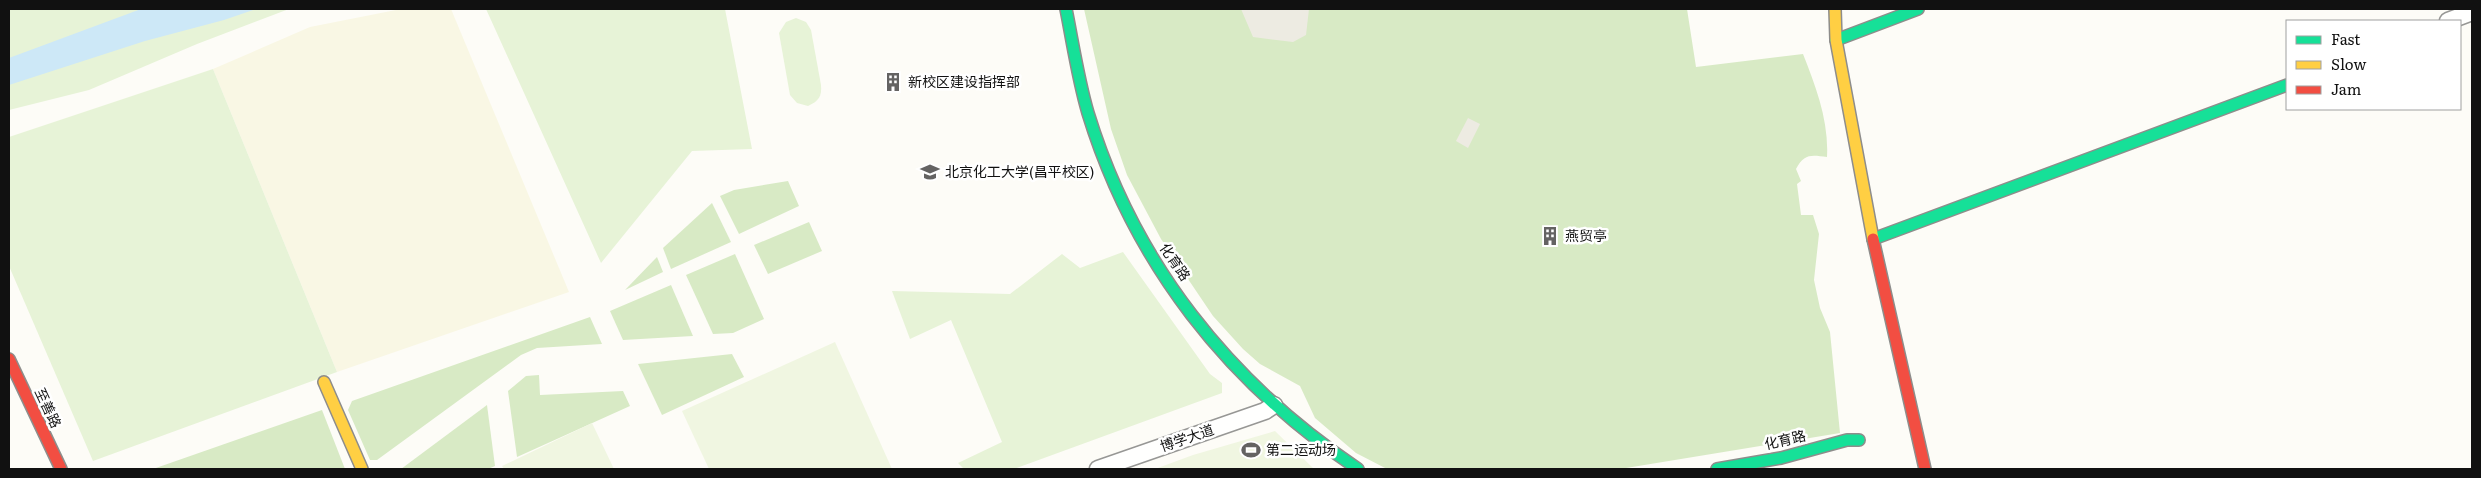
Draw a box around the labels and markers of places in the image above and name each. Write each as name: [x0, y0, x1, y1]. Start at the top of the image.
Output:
building icon: 新校区建设指挥部: [882, 71, 904, 93]
place label: 新校区建设指挥部: [908, 71, 1020, 91]
school or university icon: 北京化工大学(昌平校区): [919, 161, 941, 183]
place label: 北京化工大学(昌平校区): [945, 161, 1094, 181]
building icon: 燕贸亭: [1539, 225, 1561, 247]
place label: 燕贸亭: [1565, 225, 1607, 245]
sports icon: 第二运动场: [1240, 439, 1262, 461]
place label: 第二运动场: [1266, 439, 1336, 459]

